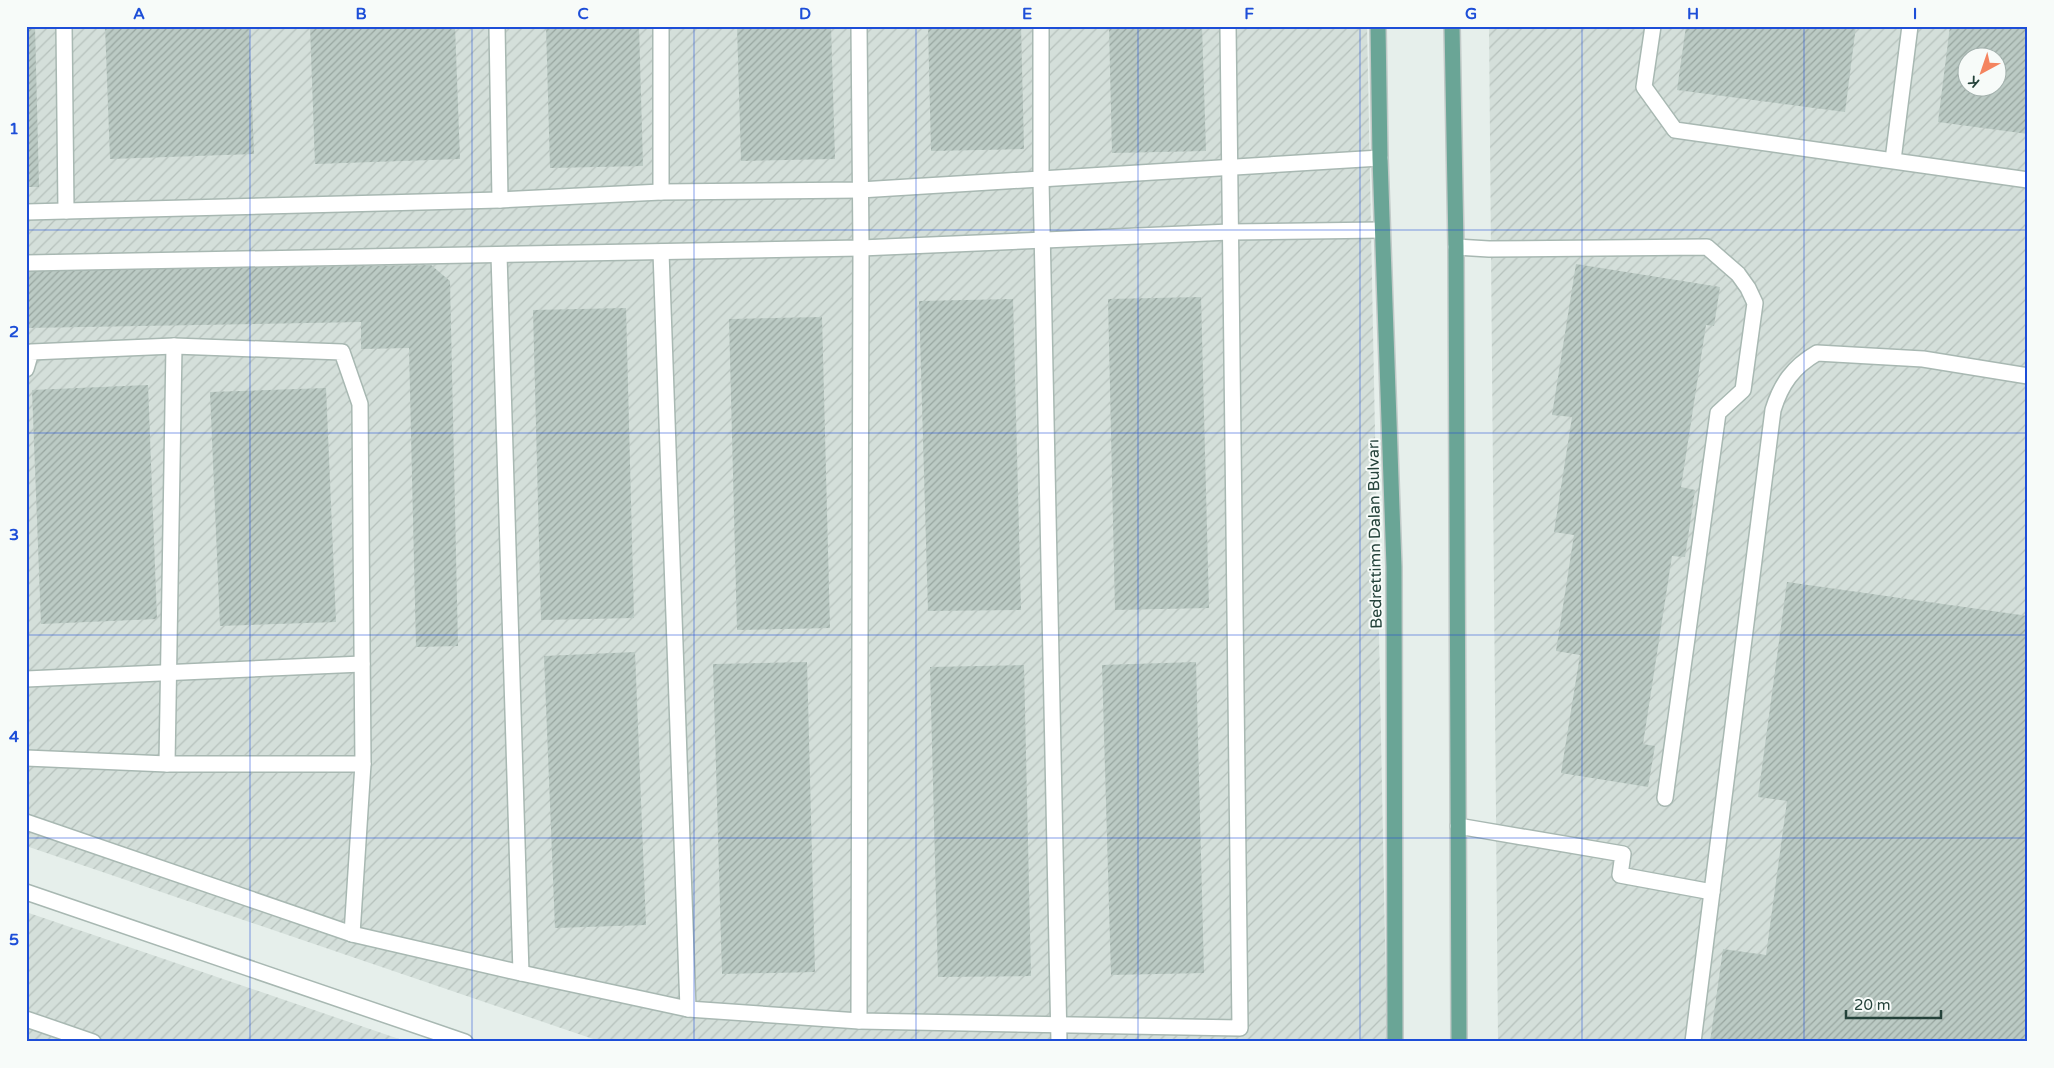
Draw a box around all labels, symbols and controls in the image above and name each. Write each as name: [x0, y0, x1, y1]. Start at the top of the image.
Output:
text: A: [133, 4, 145, 24]
text: B: [355, 4, 367, 24]
text: C: [577, 4, 589, 24]
text: D: [799, 4, 811, 24]
text: E: [1022, 4, 1032, 24]
text: F: [1244, 4, 1254, 24]
text: G: [1465, 4, 1477, 24]
text: H: [1687, 4, 1699, 24]
text: I: [1913, 4, 1917, 24]
north arrow: [1956, 48, 2006, 98]
text: K: [1964, 72, 1983, 91]
text: 1: [9, 119, 19, 139]
text: 2: [9, 322, 19, 342]
street label: Bedrettimn Dalan Bulvarı: [1363, 439, 1387, 629]
text: 3: [9, 525, 19, 545]
text: 4: [9, 727, 19, 747]
text: 5: [9, 930, 19, 950]
scale bar: [1846, 988, 1942, 1020]
text: 20 m: [1854, 996, 1891, 1014]

